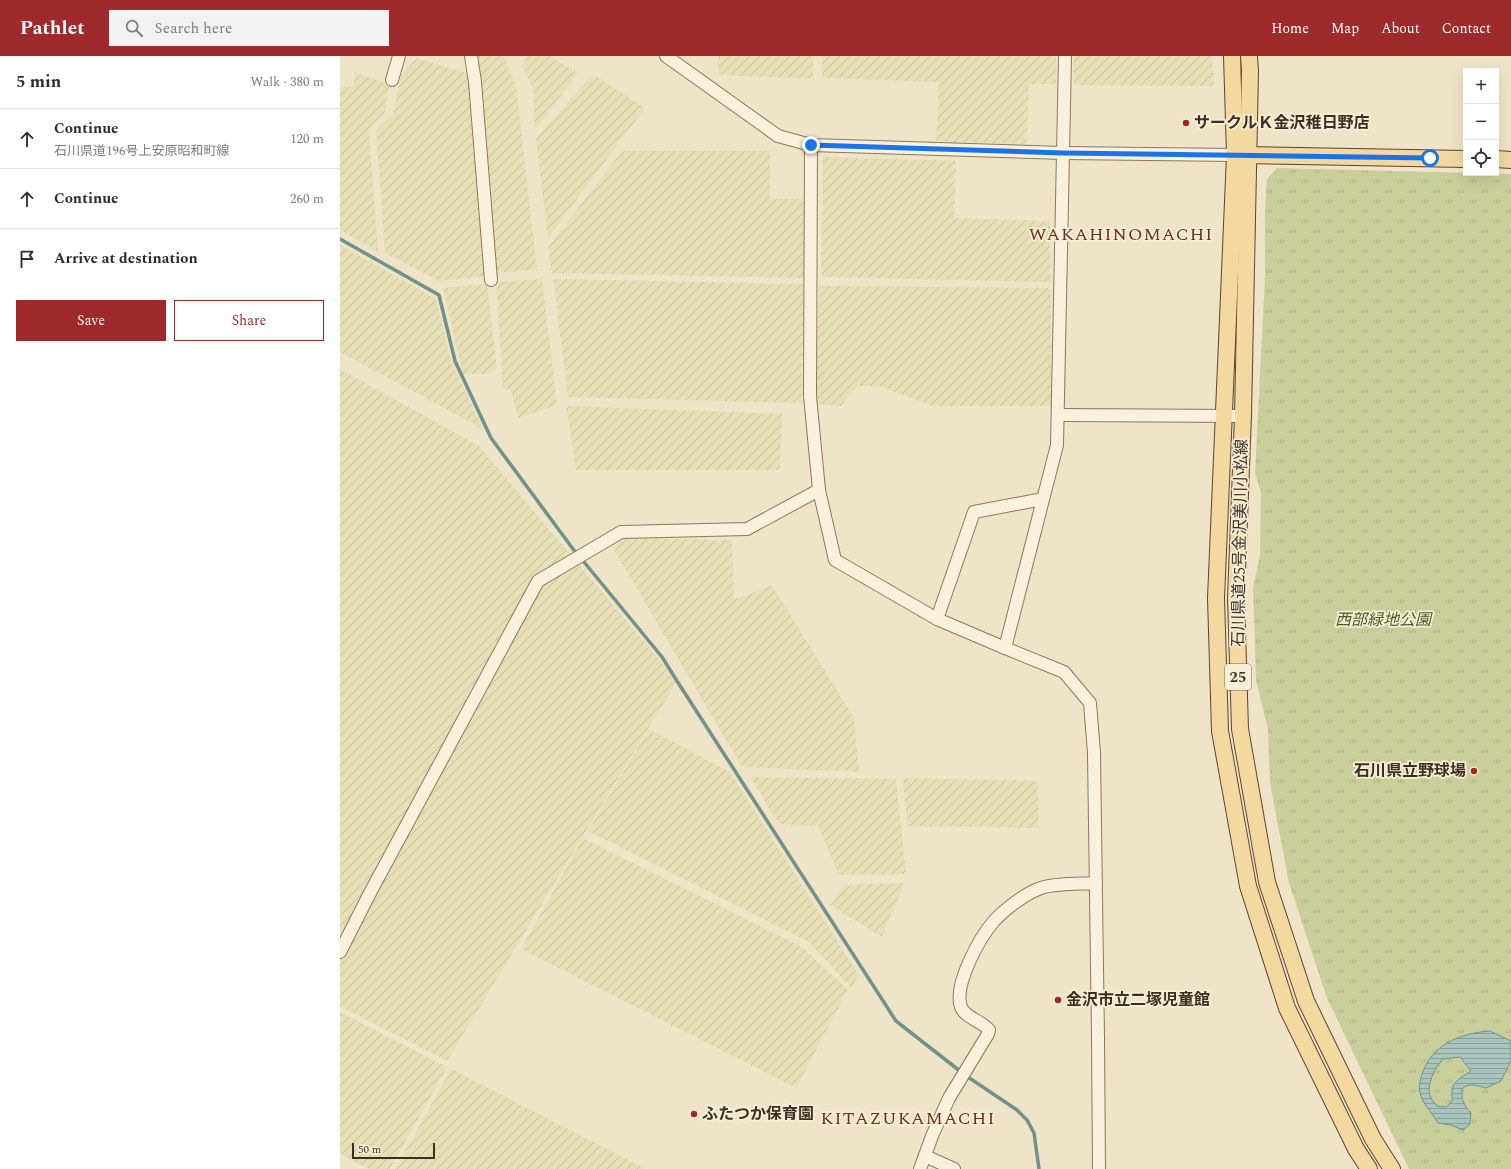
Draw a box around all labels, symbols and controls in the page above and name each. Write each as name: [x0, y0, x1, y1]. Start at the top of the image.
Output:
search box: [109, 10, 389, 46]
text: Pathlet: [20, 14, 85, 43]
icon: search: [123, 17, 145, 39]
text: Search here: [155, 17, 232, 40]
text: Home: [1271, 18, 1309, 39]
text: Map: [1331, 18, 1359, 39]
text: About: [1381, 18, 1420, 39]
text: Contact: [1442, 18, 1491, 39]
map controls: [1463, 68, 1499, 176]
button: +: [1463, 68, 1499, 104]
text: 5 min: [16, 69, 61, 95]
text: Walk · 380 m: [250, 72, 324, 92]
button: −: [1463, 104, 1499, 140]
place label: サークルＫ金沢稚日野店: [1194, 111, 1370, 135]
text: Continue: [54, 117, 119, 140]
marker: サークルＫ金沢稚日野店: [1181, 118, 1191, 128]
icon: ahead: [16, 128, 38, 150]
text: 120 m: [290, 129, 324, 149]
route end: [802, 136, 820, 154]
button: locate: [1463, 140, 1499, 176]
text: 石川県道196号上安原昭和町線: [54, 141, 230, 161]
route start: [1421, 149, 1439, 167]
text: Continue: [54, 187, 119, 210]
icon: ahead: [16, 188, 38, 210]
text: 260 m: [290, 189, 324, 209]
district label: WAKAHINOMACHI: [1029, 221, 1213, 248]
text: Arrive at destination: [54, 247, 198, 270]
icon: arrive: [16, 248, 38, 270]
button: Save: [16, 300, 166, 341]
button: Share: [174, 300, 324, 341]
street label: 石川県道25号金沢美川小松線: [1226, 439, 1254, 647]
park label: 西部緑地公園: [1335, 608, 1433, 632]
road number: 25: [1225, 664, 1251, 690]
place label: 石川県立野球場: [1354, 759, 1466, 783]
marker: 石川県立野球場: [1469, 766, 1479, 776]
place label: 金沢市立二塚児童館: [1066, 988, 1210, 1012]
marker: 金沢市立二塚児童館: [1053, 995, 1063, 1005]
place label: ふたつか保育園: [702, 1102, 814, 1126]
district label: KITAZUKAMACHI: [821, 1105, 995, 1132]
marker: ふたつか保育園: [689, 1109, 699, 1119]
scale bar: [352, 1141, 435, 1160]
text: 50 m: [358, 1141, 381, 1158]

